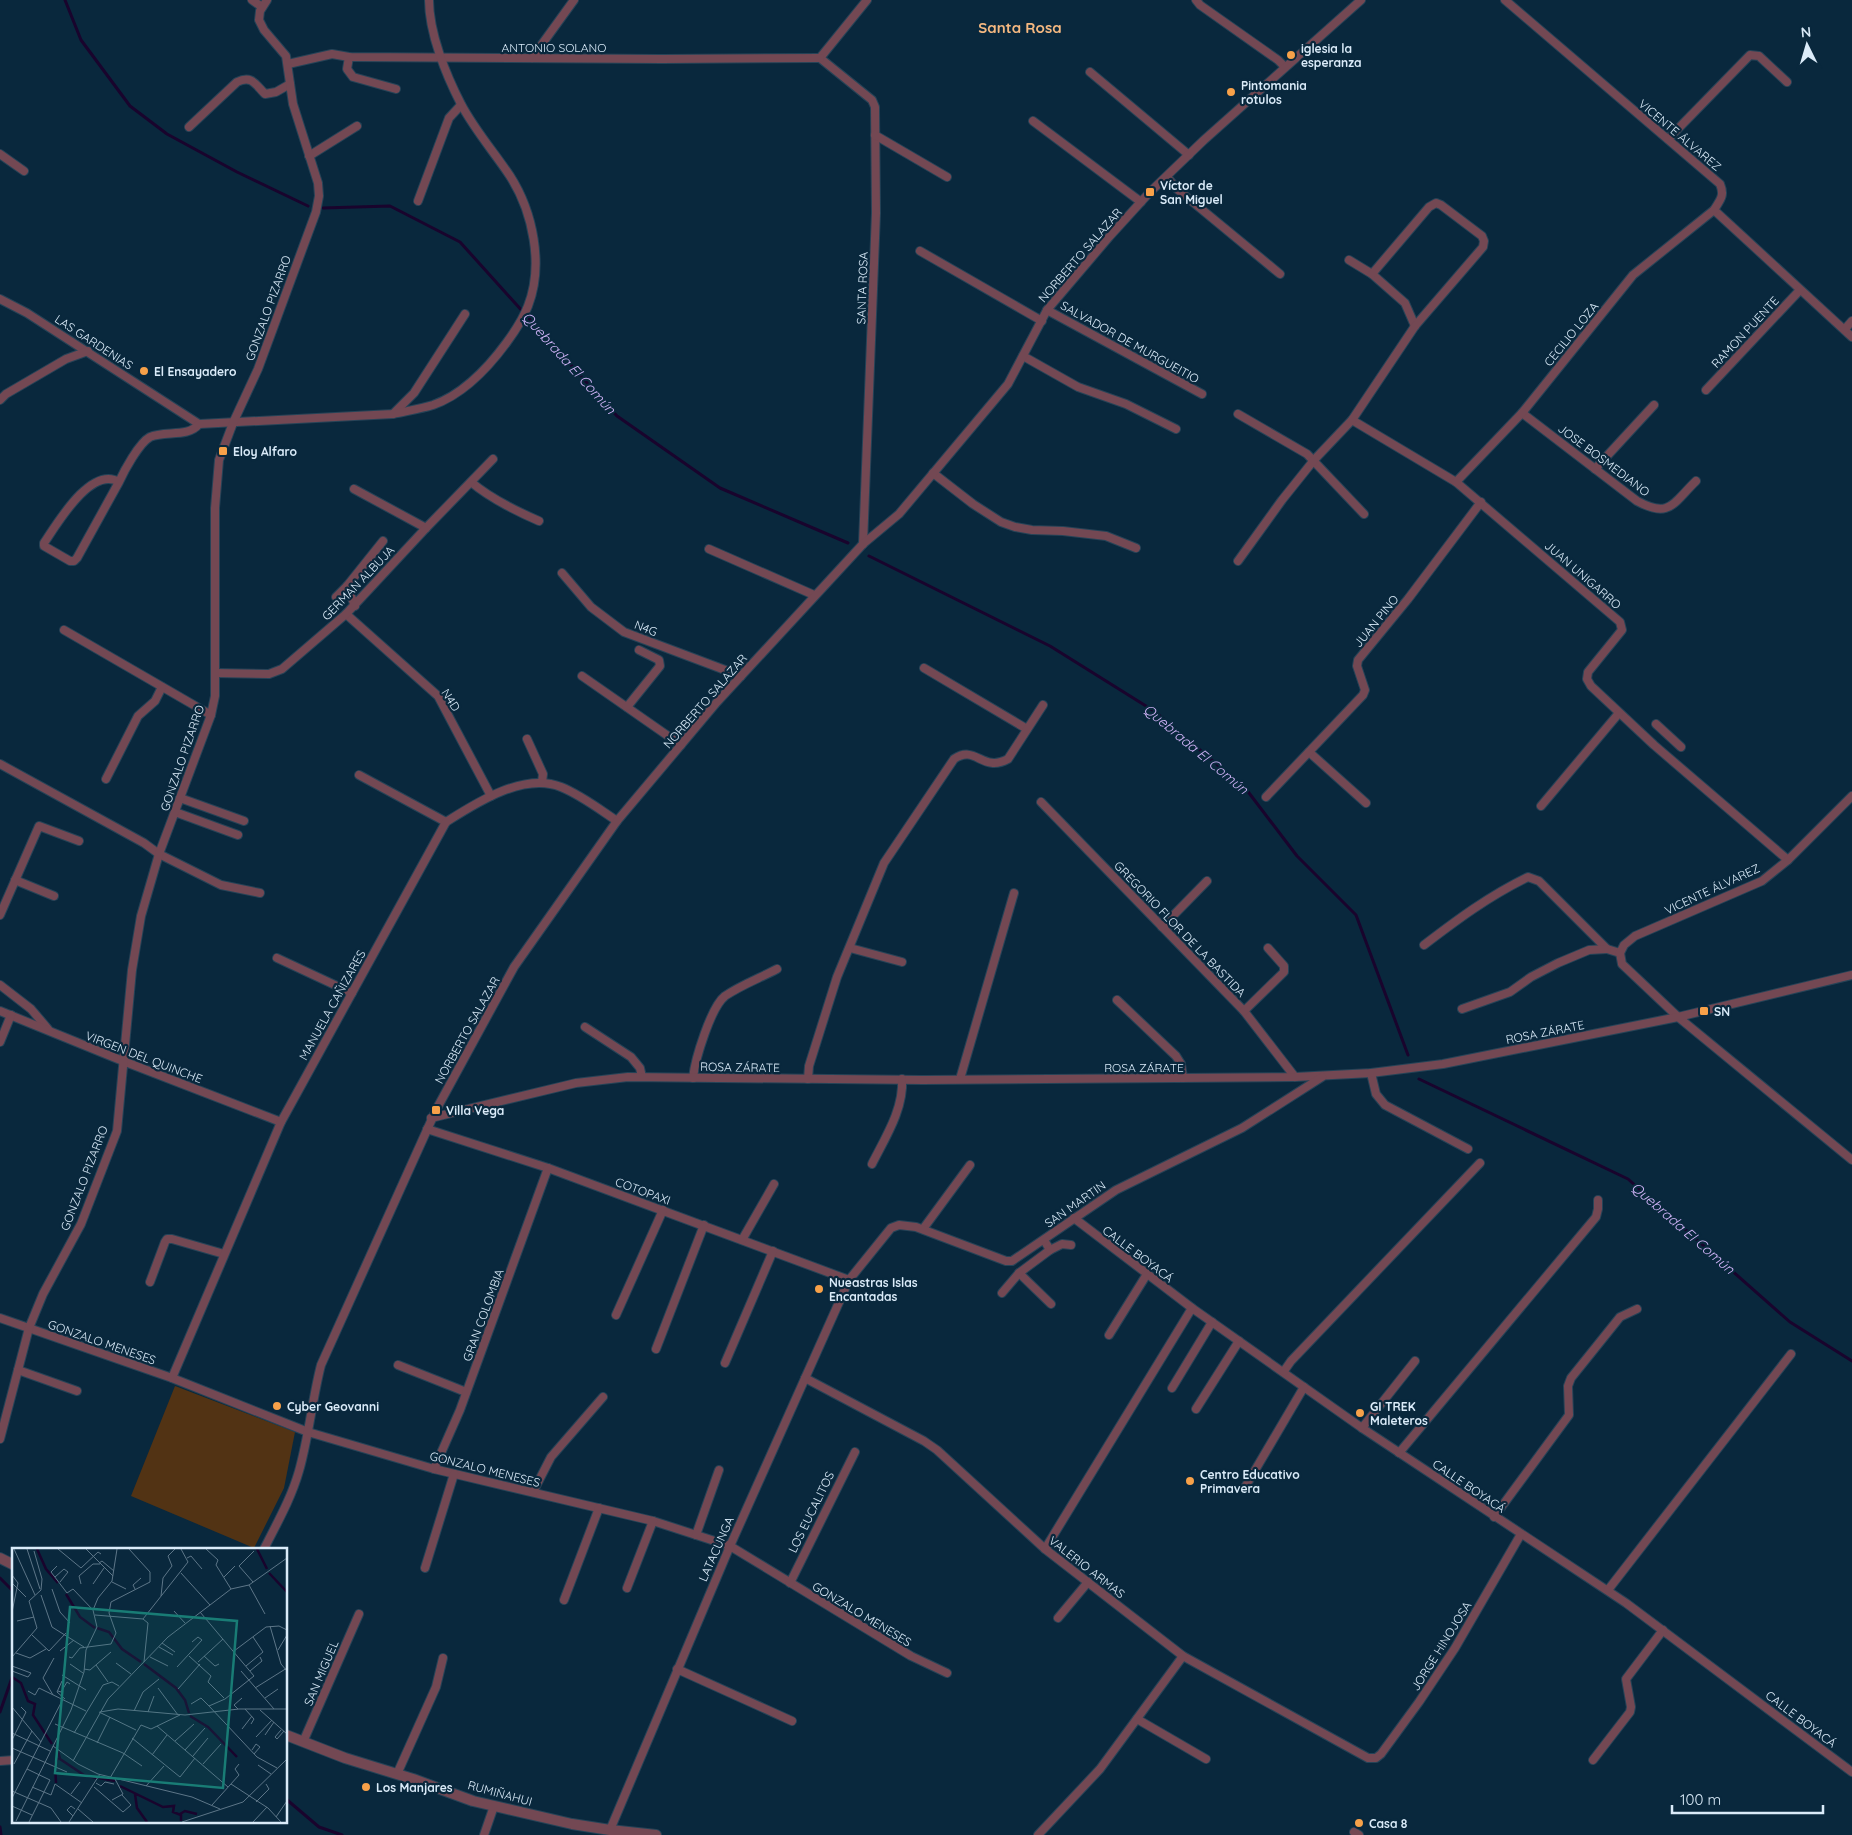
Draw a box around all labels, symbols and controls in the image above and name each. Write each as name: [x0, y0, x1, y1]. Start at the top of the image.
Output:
district label: Santa Rosa: [978, 18, 1062, 37]
north arrow: [1782, 20, 1832, 70]
text: N: [1800, 23, 1812, 41]
street label: ANTONIO SOLANO: [502, 40, 606, 55]
place label: iglesia la esperanza: [1301, 41, 1362, 70]
marker: iglesia la esperanza: [1285, 49, 1297, 61]
place label: Pintomania rotulos: [1241, 78, 1307, 107]
marker: Pintomania rotulos: [1225, 86, 1237, 98]
street label: VICENTE ÁLVAREZ: [1636, 96, 1725, 174]
place label: Víctor de San Miguel: [1160, 178, 1223, 207]
marker: Víctor de San Miguel: [1144, 186, 1156, 198]
street label: NORBERTO SALAZAR: [1035, 205, 1125, 305]
street label: SANTA ROSA: [853, 251, 871, 325]
street label: GONZALO PIZARRO: [242, 253, 294, 363]
street label: RAMON PUENTE: [1708, 293, 1782, 371]
street label: SALVADOR DE MURGUEITIO: [1058, 298, 1202, 386]
street label: CECILIO LOZA: [1541, 299, 1602, 369]
water label: Quebrada El Común: [518, 308, 620, 418]
street label: LAS GARDENIAS: [52, 311, 136, 373]
place label: El Ensayadero: [154, 364, 237, 379]
marker: El Ensayadero: [138, 365, 150, 377]
street label: JOSE BOSMEDIANO: [1555, 421, 1653, 499]
place label: Eloy Alfaro: [233, 444, 298, 459]
marker: Eloy Alfaro: [217, 445, 229, 457]
street label: JUAN UNIGARRO: [1542, 538, 1624, 612]
street label: GERMAN ALBUJA: [319, 542, 398, 623]
street label: JUAN PINO: [1350, 592, 1402, 650]
street label: N4G: [632, 617, 660, 639]
street label: NORBERTO SALAZAR: [660, 651, 750, 751]
street label: N4D: [438, 686, 464, 714]
water label: Quebrada El Común: [1140, 700, 1253, 799]
street label: GONZALO PIZARRO: [157, 703, 207, 813]
street label: GREGORIO FLOR DE LA BASTIDA: [1111, 858, 1249, 1000]
street label: VICENTE ÁLVAREZ: [1662, 860, 1762, 918]
street label: MANUELA CAÑIZARES: [295, 947, 369, 1063]
street label: NORBERTO SALAZAR: [431, 974, 503, 1086]
place label: SN: [1714, 1004, 1730, 1019]
marker: SN: [1698, 1005, 1710, 1017]
street label: ROSA ZÁRATE: [1504, 1017, 1586, 1047]
street label: VIRGEN DEL QUINCHE: [83, 1028, 205, 1086]
street label: ROSA ZÁRATE: [700, 1059, 780, 1075]
street label: ROSA ZÁRATE: [1104, 1060, 1184, 1075]
place label: Villa Vega: [446, 1103, 504, 1118]
marker: Villa Vega: [430, 1104, 442, 1116]
street label: GONZALO PIZARRO: [57, 1123, 111, 1233]
street label: COTOPAXI: [613, 1174, 673, 1208]
street label: SAN MARTIN: [1042, 1177, 1108, 1231]
water label: Quebrada El Común: [1628, 1178, 1739, 1278]
street label: CALLE BOYACÁ: [1100, 1223, 1177, 1286]
street label: GRAN COLOMBIA: [459, 1267, 507, 1363]
place label: Nueastras Islas Encantadas: [829, 1275, 918, 1304]
marker: Nueastras Islas Encantadas: [813, 1283, 825, 1295]
street label: GONZALO MENESES: [46, 1316, 158, 1368]
place label: Cyber Geovanni: [287, 1399, 379, 1414]
place label: GI TREK Maleteros: [1370, 1399, 1428, 1428]
marker: Cyber Geovanni: [271, 1400, 283, 1412]
marker: GI TREK Maleteros: [1354, 1407, 1366, 1419]
street label: GONZALO MENESES: [428, 1448, 542, 1490]
street label: CALLE BOYACÁ: [1430, 1456, 1508, 1516]
place label: Centro Educativo Primavera: [1200, 1467, 1300, 1496]
street label: LOS EUCALITOS: [785, 1469, 837, 1555]
marker: Centro Educativo Primavera: [1184, 1475, 1196, 1487]
street label: LATACUNGA: [695, 1514, 737, 1584]
street label: VALERIO ARMAS: [1046, 1533, 1128, 1601]
inset map: [12, 1548, 288, 1822]
street label: GONZALO MENESES: [810, 1578, 915, 1650]
street label: JORGE HINOJOSA: [1408, 1598, 1475, 1693]
street label: SAN MIGUEL: [301, 1637, 342, 1708]
street label: CALLE BOYACÁ: [1763, 1688, 1840, 1751]
street label: RUMIÑAHUI: [466, 1777, 534, 1809]
place label: Los Manjares: [376, 1780, 453, 1795]
marker: Los Manjares: [360, 1781, 372, 1793]
scale bar: [1672, 1782, 1823, 1814]
text: 100 m: [1680, 1790, 1721, 1809]
place label: Casa 8: [1369, 1816, 1408, 1831]
marker: Casa 8: [1353, 1817, 1365, 1829]

